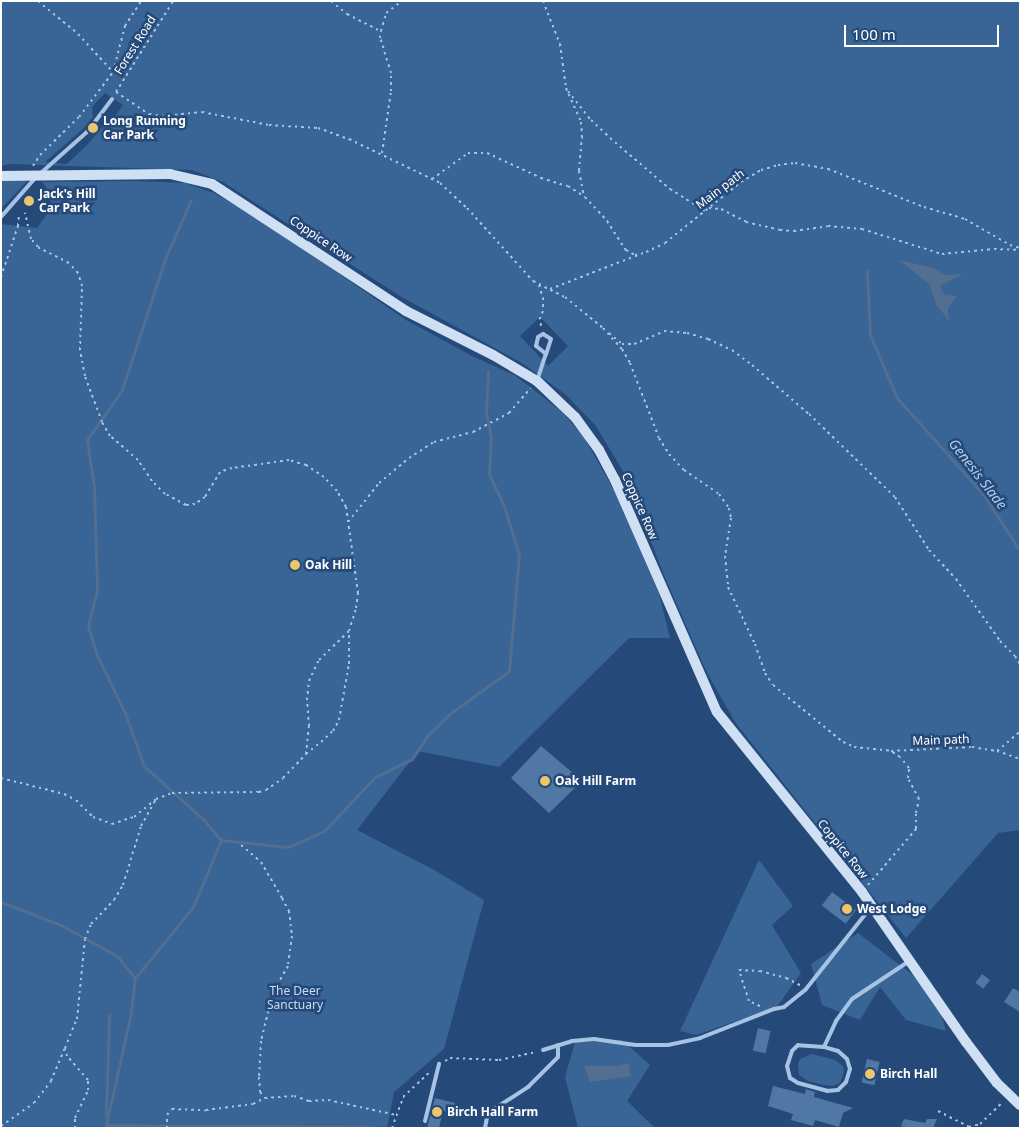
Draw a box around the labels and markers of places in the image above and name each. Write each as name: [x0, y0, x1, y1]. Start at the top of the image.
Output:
place label: Long Running Car Park: [103, 114, 186, 142]
marker: Long Running Car Park: [87, 122, 99, 134]
place label: Jack's Hill Car Park: [39, 187, 96, 215]
marker: Jack's Hill Car Park: [23, 195, 35, 207]
place label: Oak Hill: [305, 558, 352, 572]
marker: Oak Hill: [289, 559, 301, 571]
place label: Oak Hill Farm: [555, 774, 636, 788]
marker: Oak Hill Farm: [539, 775, 551, 787]
place label: West Lodge: [857, 902, 926, 916]
marker: West Lodge: [841, 903, 853, 915]
place label: Birch Hall: [880, 1067, 937, 1081]
marker: Birch Hall: [864, 1068, 876, 1080]
place label: Birch Hall Farm: [447, 1105, 538, 1119]
marker: Birch Hall Farm: [431, 1106, 443, 1118]

